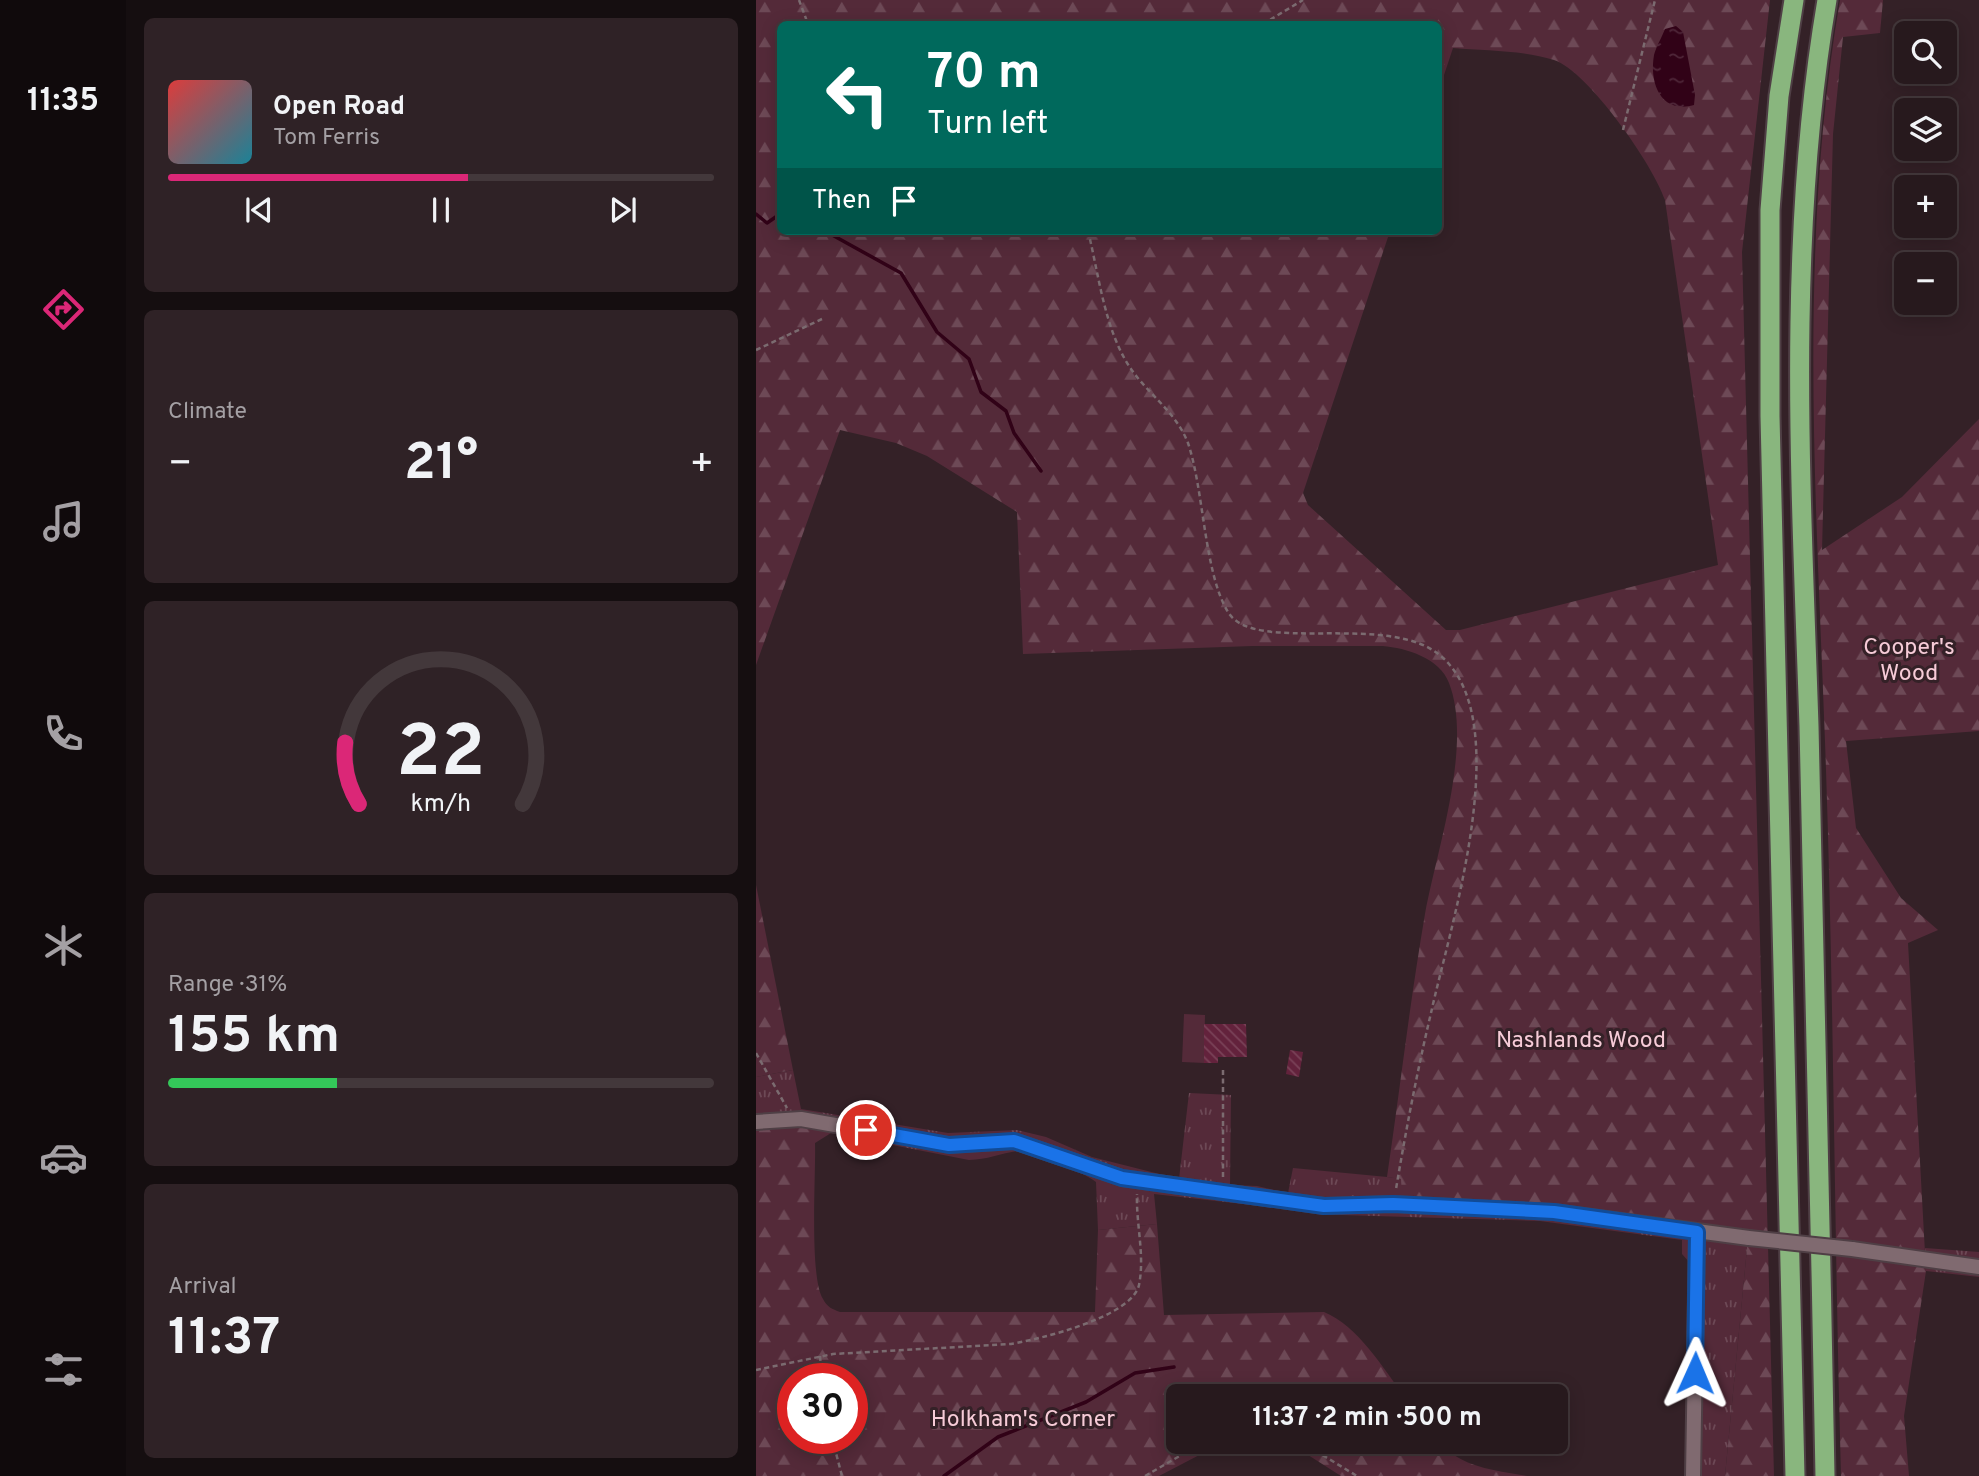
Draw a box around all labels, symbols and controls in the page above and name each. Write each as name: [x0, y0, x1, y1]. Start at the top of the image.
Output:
map controls: [1894, 21, 1957, 315]
button: search: [1894, 21, 1957, 84]
text: 70 m: [927, 44, 1041, 106]
icon: left: [812, 49, 903, 140]
text: 11:35: [27, 82, 99, 122]
text: Open Road: [273, 91, 405, 124]
button: layers: [1894, 98, 1957, 161]
text: Turn left: [927, 105, 1048, 145]
text: Tom Ferris: [273, 124, 380, 153]
button: +: [1894, 175, 1957, 238]
icon: arrive: [885, 182, 923, 220]
text: Then: [812, 185, 871, 218]
icon: previous: [240, 191, 278, 229]
icon: pause: [422, 191, 460, 229]
icon: next: [604, 191, 642, 229]
button: −: [1894, 252, 1957, 315]
icon: directions: [39, 285, 88, 334]
text: Climate: [168, 398, 247, 427]
text: 21°: [404, 432, 478, 498]
text: −: [168, 441, 193, 490]
text: +: [689, 441, 714, 490]
icon: music: [39, 497, 88, 546]
park label: Cooper's Wood: [1863, 634, 1955, 689]
icon: phone: [39, 709, 88, 758]
text: 22: [396, 710, 486, 802]
text: km/h: [411, 789, 471, 821]
icon: climate: [39, 921, 88, 970]
text: Range · 31%: [168, 971, 287, 1000]
text: 155 km: [168, 1005, 340, 1071]
park label: Nashlands Wood: [1496, 1027, 1666, 1056]
pin: [836, 1100, 896, 1160]
icon: arrive: [847, 1111, 885, 1149]
icon: car: [39, 1133, 88, 1182]
text: Arrival: [168, 1273, 237, 1302]
text: 11:37: [168, 1307, 280, 1373]
position arrow: [1658, 1336, 1732, 1410]
icon: filters: [39, 1345, 88, 1394]
speed limit sign: 30: [777, 1363, 868, 1454]
text: 11:37 · 2 min · 500 m: [1252, 1402, 1482, 1435]
park label: Holkham's Corner: [931, 1406, 1115, 1435]

